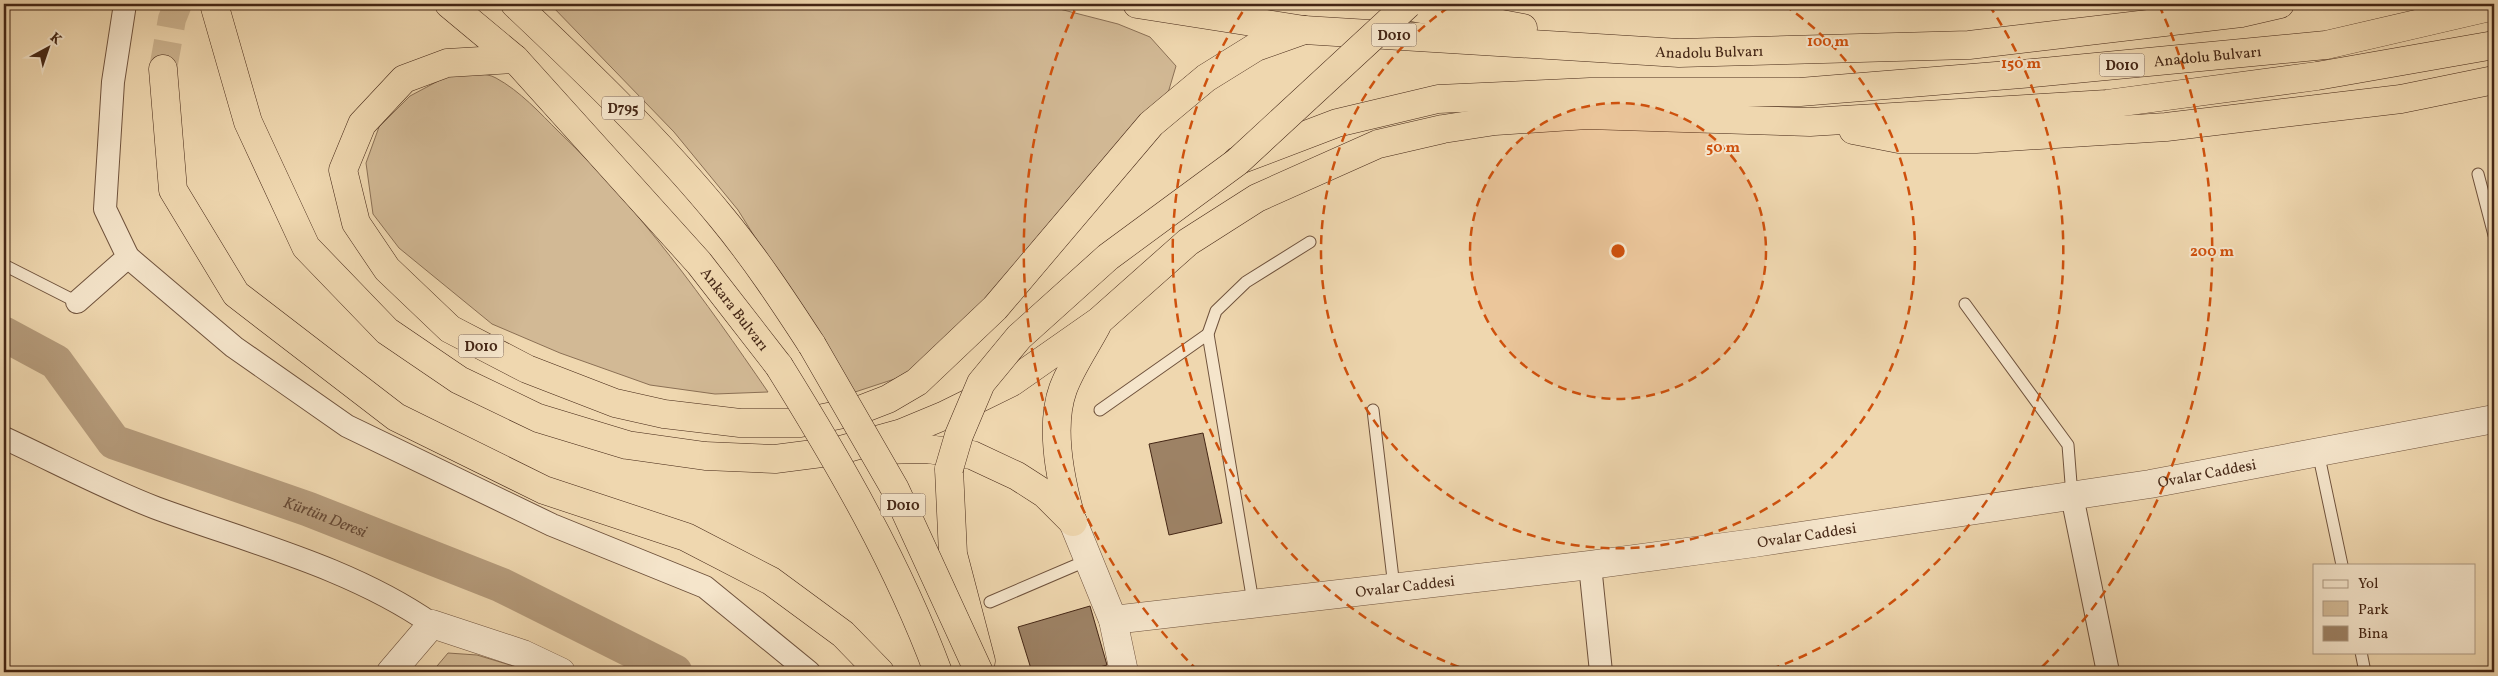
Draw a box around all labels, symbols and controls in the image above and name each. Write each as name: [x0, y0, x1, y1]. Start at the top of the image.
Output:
north arrow: [22, 22, 72, 72]
road number: D010: [1372, 24, 1416, 46]
text: K: [45, 29, 65, 50]
text: 100 m: [1807, 32, 1850, 53]
street label: Anadolu Bulvarı: [1655, 42, 1764, 65]
street label: Anadolu Bulvarı: [2153, 42, 2262, 73]
text: 150 m: [2001, 54, 2041, 75]
road number: D010: [2100, 54, 2144, 76]
road number: D795: [602, 96, 644, 120]
text: 50 m: [1706, 138, 1740, 159]
centre of rings: [1609, 242, 1627, 260]
text: 200 m: [2190, 242, 2234, 263]
street label: Ankara Bulvarı: [694, 264, 773, 356]
road number: D010: [458, 334, 504, 358]
street label: Ovalar Caddesi: [2156, 455, 2258, 494]
water label: Kürtün Deresi: [280, 492, 371, 544]
road number: D010: [880, 494, 926, 516]
street label: Ovalar Caddesi: [1756, 519, 1858, 554]
legend: [2313, 564, 2476, 654]
street label: Ovalar Caddesi: [1354, 572, 1456, 604]
text: Yol: [2358, 574, 2378, 595]
text: Park: [2358, 600, 2389, 621]
text: Bina: [2358, 624, 2388, 645]

